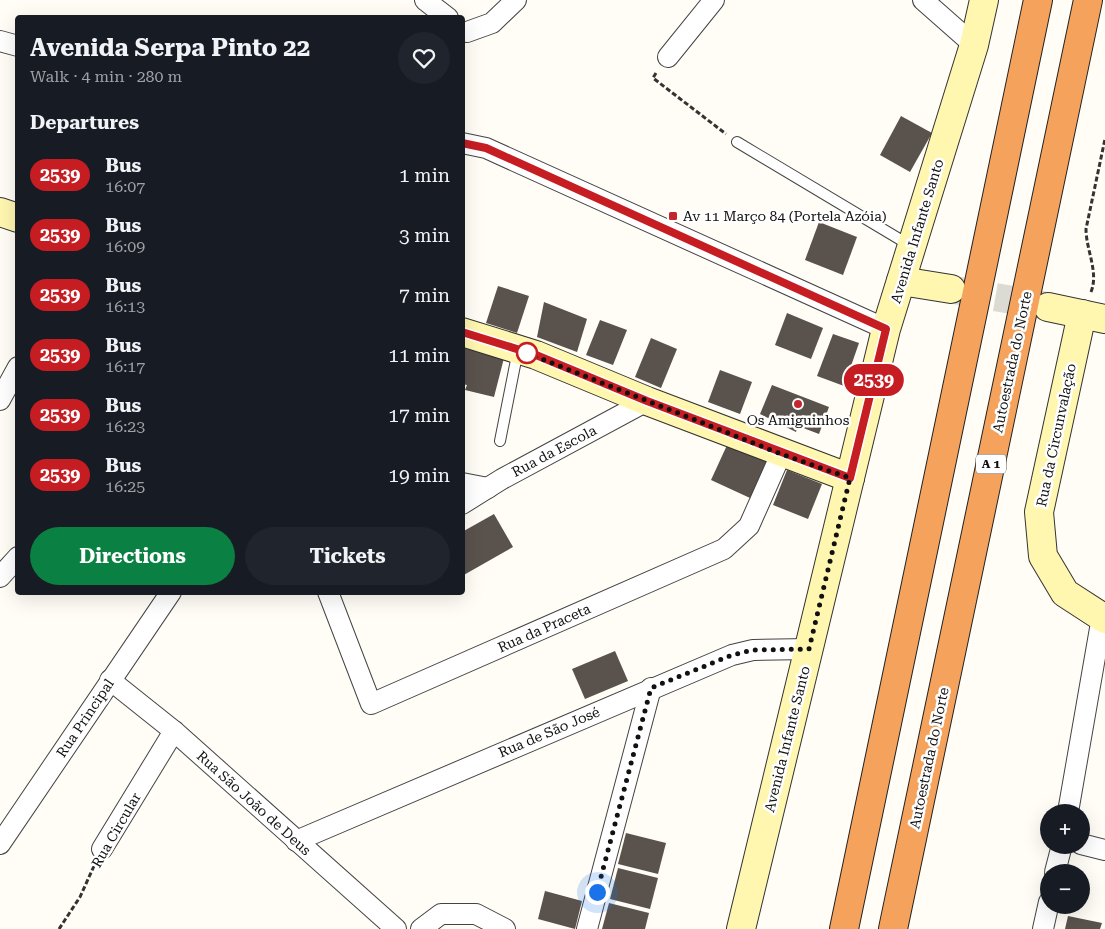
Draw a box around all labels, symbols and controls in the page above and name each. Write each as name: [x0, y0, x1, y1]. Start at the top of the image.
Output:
button: heart: [398, 32, 450, 84]
text: Avenida Serpa Pinto 22: [30, 34, 310, 62]
text: Walk · 4 min · 280 m: [30, 67, 182, 86]
text: Departures: [30, 111, 139, 134]
text: Bus: [105, 154, 141, 177]
street label: Avenida Infante Santo: [887, 157, 947, 305]
text: 2539: [40, 164, 80, 185]
text: 1 min: [399, 164, 450, 187]
text: 16:07: [105, 177, 145, 196]
place label: Av 11 Março 84 (Portela Azóia): [683, 208, 886, 224]
marker: Av 11 Março 84 (Portela Azóia): [667, 210, 679, 222]
text: Bus: [105, 214, 141, 237]
text: 2539: [40, 224, 80, 245]
text: 3 min: [399, 224, 450, 247]
text: 16:09: [105, 237, 145, 256]
text: Bus: [105, 274, 141, 297]
text: 2539: [40, 284, 80, 305]
text: 7 min: [399, 284, 450, 307]
street label: Autoestrada do Norte: [989, 289, 1035, 434]
text: 16:13: [105, 297, 145, 316]
text: Bus: [105, 334, 141, 357]
unlabelled marker: [516, 342, 538, 364]
text: 2539: [40, 344, 80, 365]
text: 11 min: [388, 344, 450, 367]
text: 16:17: [105, 357, 145, 376]
street label: Rua da Circunvalação: [1033, 362, 1079, 508]
line badge: 2539: [839, 364, 909, 396]
text: 2539: [854, 369, 894, 390]
text: Bus: [105, 394, 141, 417]
marker: Os Amiguinhos: [792, 398, 804, 410]
text: 2539: [40, 404, 80, 425]
text: 17 min: [388, 404, 450, 427]
place label: Os Amiguinhos: [747, 412, 850, 428]
text: 16:23: [105, 417, 145, 436]
street label: Rua da Escola: [509, 422, 599, 480]
text: Bus: [105, 454, 141, 477]
road number: A 1: [976, 454, 1006, 474]
text: 2539: [40, 464, 80, 485]
text: 19 min: [388, 464, 450, 487]
text: 16:25: [105, 477, 145, 496]
button: Directions: [30, 527, 235, 585]
button: Tickets: [245, 527, 450, 585]
street label: Rua da Praceta: [495, 600, 593, 656]
street label: Avenida Infante Santo: [761, 664, 813, 814]
street label: Rua Principal: [53, 675, 117, 760]
street label: Autoestrada do Norte: [906, 685, 952, 830]
street label: Rua de São José: [496, 703, 602, 761]
street label: Rua São João de Deus: [194, 748, 314, 859]
street label: Rua Circular: [88, 790, 144, 870]
map controls: [1040, 804, 1090, 914]
button: +: [1040, 804, 1090, 854]
button: −: [1040, 864, 1090, 914]
your location: [585, 880, 610, 905]

